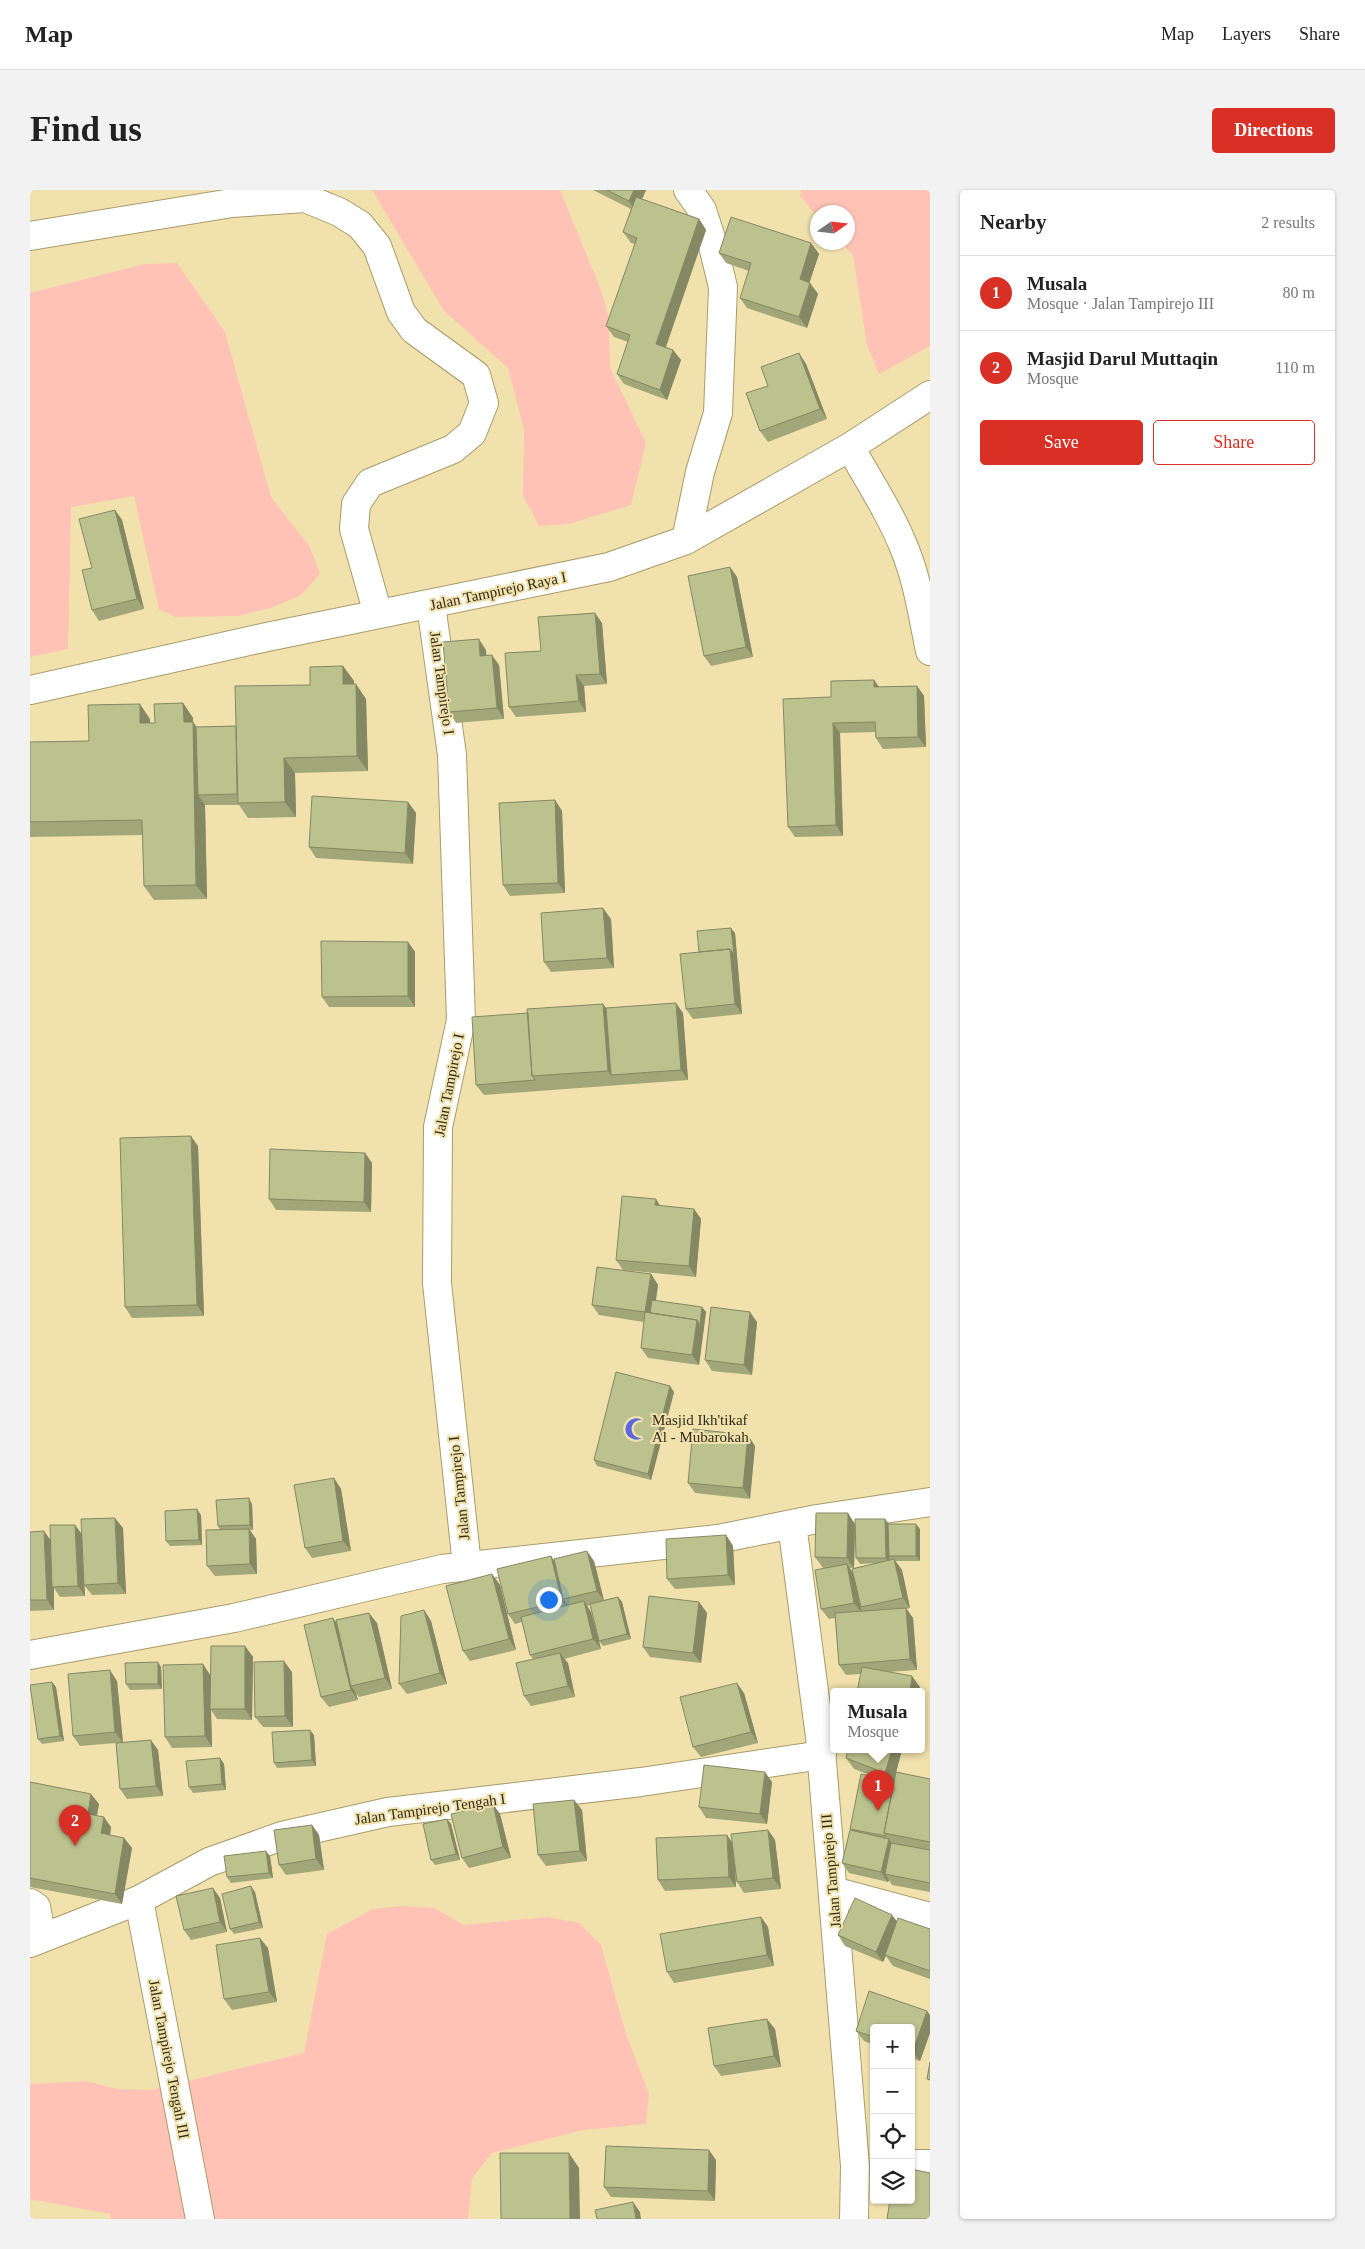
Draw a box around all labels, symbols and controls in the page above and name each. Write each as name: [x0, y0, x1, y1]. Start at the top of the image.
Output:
text: Map: [25, 21, 73, 47]
text: Map: [1161, 24, 1194, 44]
text: Layers: [1222, 24, 1271, 44]
text: Share: [1299, 24, 1340, 44]
button: Directions: [1212, 108, 1335, 153]
text: Find us: [30, 110, 142, 149]
north arrow: [810, 205, 855, 250]
text: Nearby: [980, 210, 1047, 234]
text: 2 results: [1261, 214, 1315, 231]
text: Musala: [1027, 273, 1087, 294]
text: 1: [992, 284, 1000, 301]
text: 80 m: [1283, 284, 1315, 301]
text: Mosque · Jalan Tampirejo III: [1027, 295, 1214, 312]
text: Masjid Darul Muttaqin: [1027, 348, 1218, 369]
text: 2: [992, 359, 1000, 376]
text: 110 m: [1275, 359, 1315, 376]
text: Mosque: [1027, 370, 1079, 387]
button: Save: [980, 420, 1143, 465]
button: Share: [1153, 420, 1315, 465]
street label: Jalan Tampirejo Raya I: [428, 569, 568, 613]
street label: Jalan Tampirejo I: [427, 630, 457, 736]
street label: Jalan Tampirejo I: [431, 1032, 467, 1138]
place label: Masjid Ikh'tikaf Al - Mubarokah: [652, 1412, 749, 1445]
mosque icon: Masjid Ikh'tikaf Al - Mubarokah: [623, 1416, 649, 1442]
street label: Jalan Tampirejo I: [446, 1435, 472, 1541]
your location: [536, 1587, 562, 1613]
popup: [830, 1688, 925, 1753]
text: Musala: [847, 1701, 908, 1722]
text: Mosque: [847, 1723, 899, 1740]
pin: 1: [862, 1770, 894, 1811]
street label: Jalan Tampirejo Tengah I: [354, 1791, 506, 1827]
pin: 2: [59, 1805, 91, 1846]
street label: Jalan Tampirejo III: [818, 1813, 844, 1929]
street label: Jalan Tampirejo Tengah III: [146, 1978, 192, 2140]
map controls: [870, 2024, 915, 2204]
button: +: [870, 2024, 915, 2069]
button: −: [870, 2069, 915, 2114]
button: locate: [870, 2114, 915, 2159]
button: layers: [870, 2159, 915, 2204]

